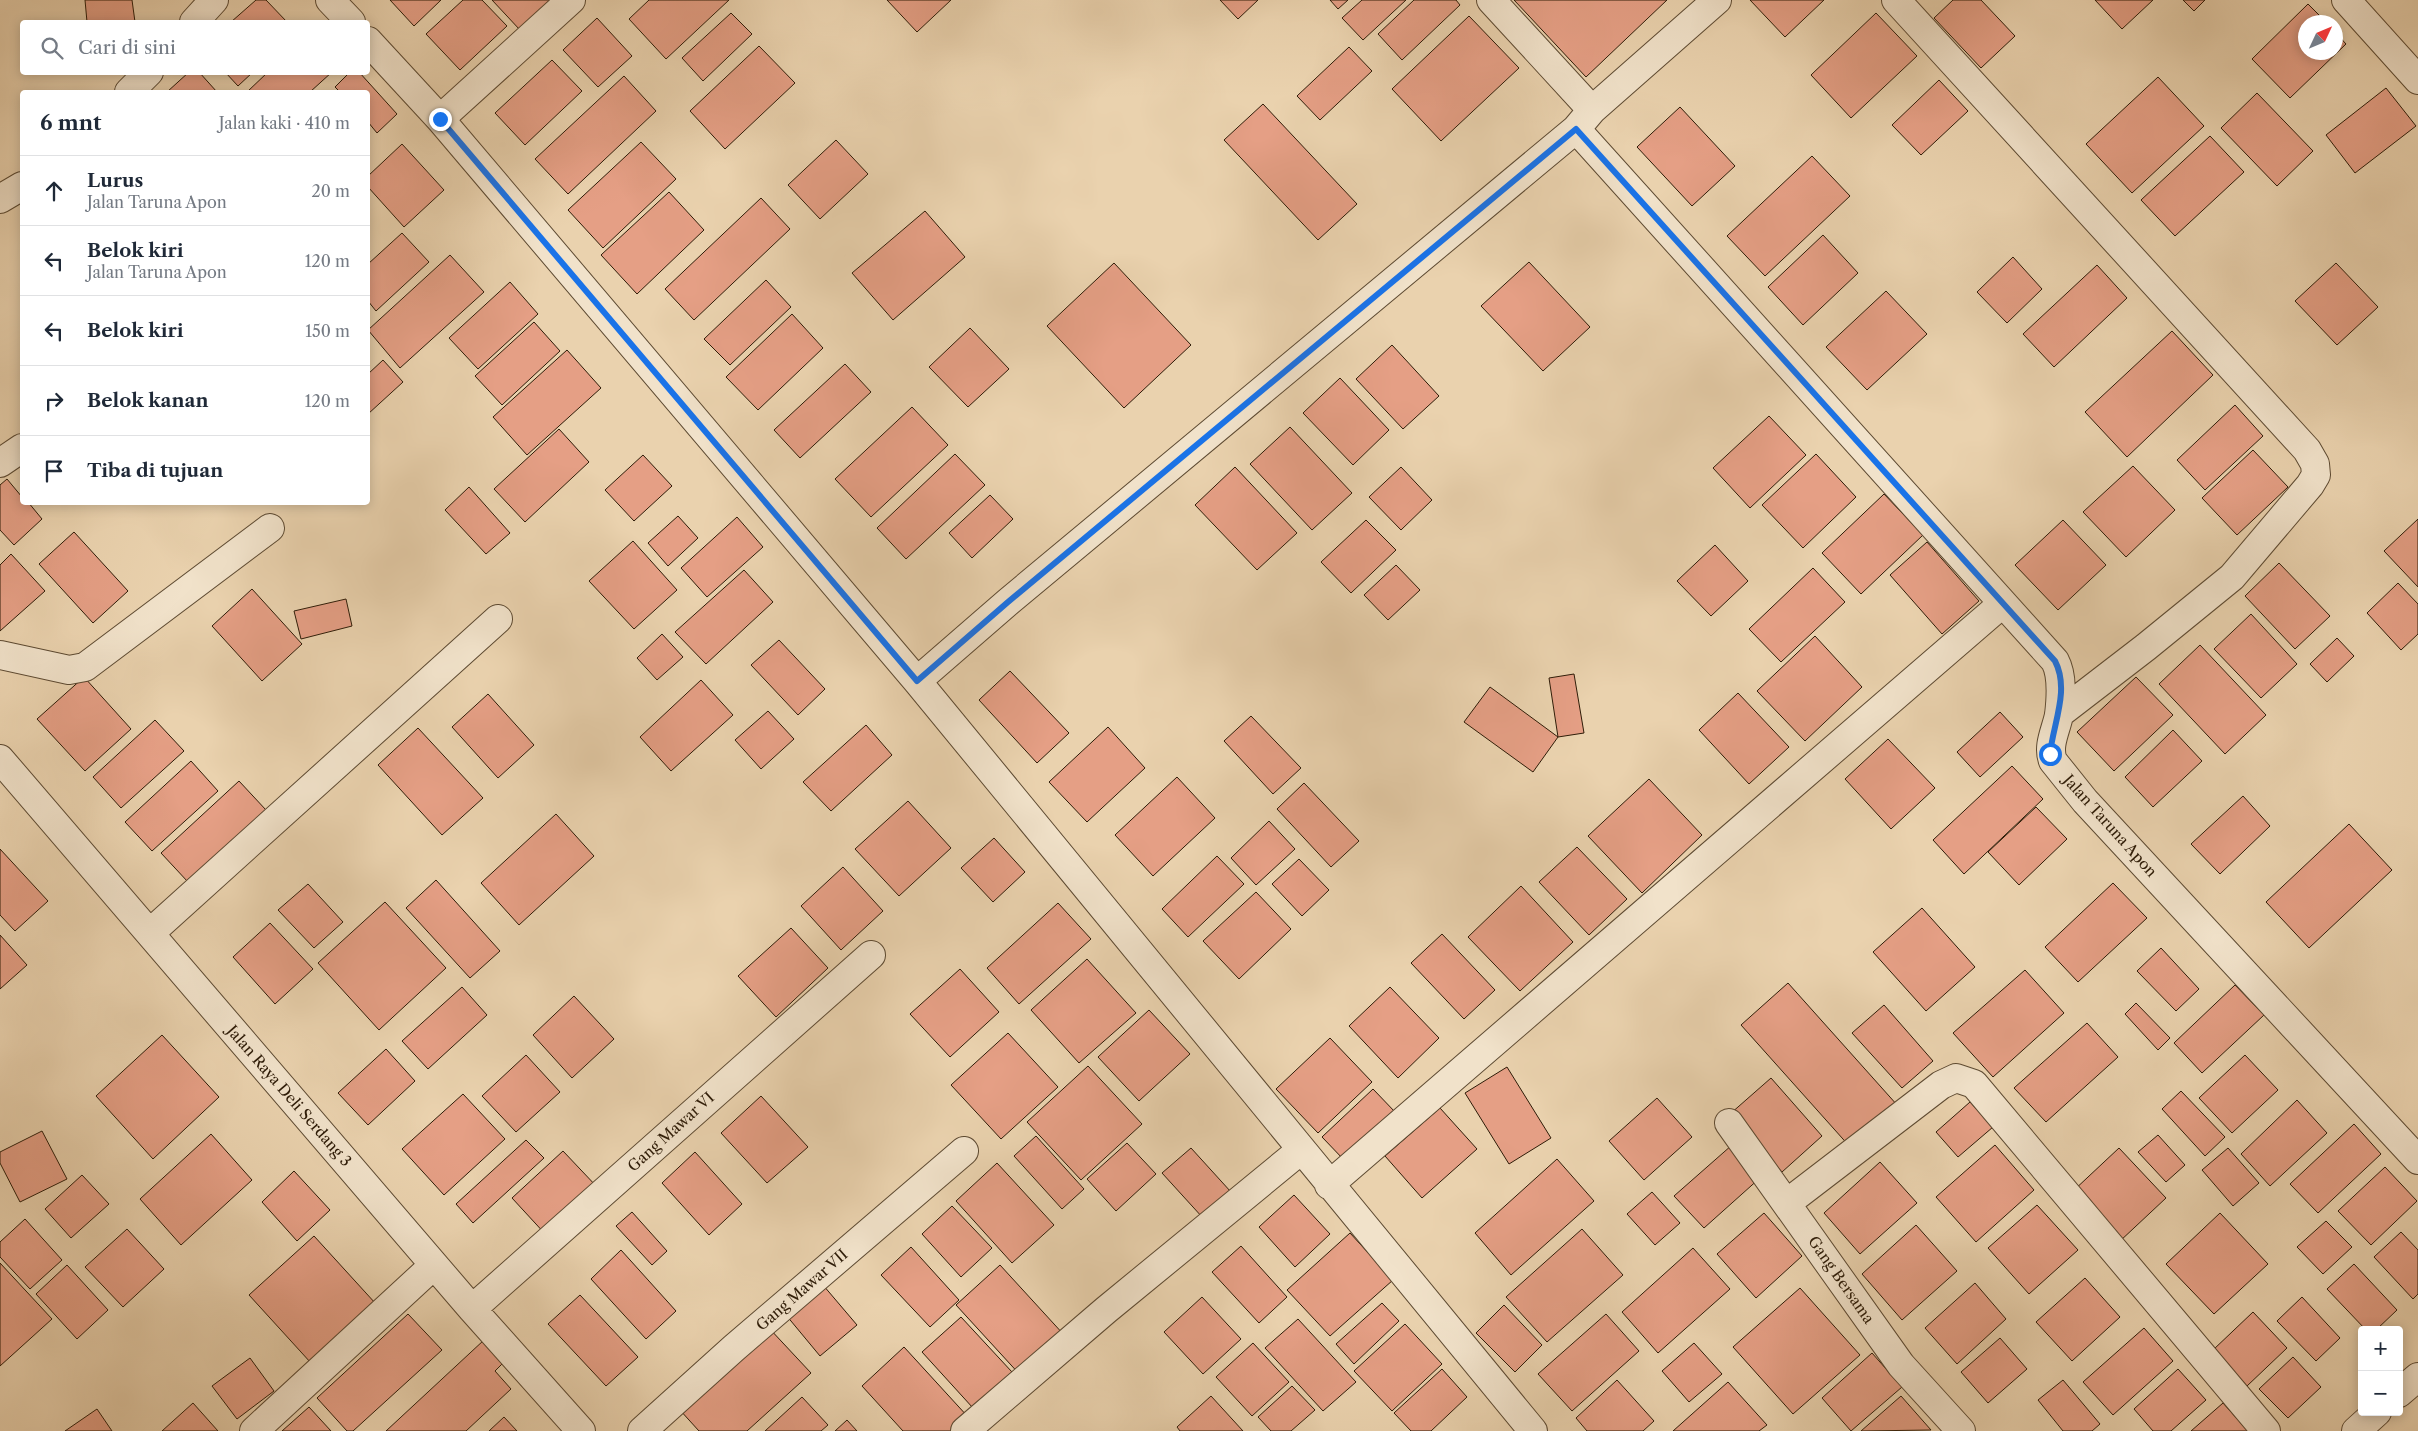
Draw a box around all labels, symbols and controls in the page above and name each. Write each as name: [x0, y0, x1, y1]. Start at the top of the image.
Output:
north arrow: [2298, 15, 2343, 60]
search box: [20, 20, 370, 75]
icon: search: [38, 34, 66, 62]
text: Cari di sini: [78, 36, 176, 59]
route end: [429, 108, 452, 131]
text: 6 mnt: [40, 110, 102, 135]
text: Jalan kaki · 410 m: [219, 113, 350, 133]
text: Lurus: [87, 169, 143, 192]
icon: ahead: [40, 177, 68, 205]
text: 20 m: [311, 181, 350, 201]
text: Jalan Taruna Apon: [87, 192, 227, 212]
text: Belok kiri: [87, 239, 184, 262]
icon: left: [40, 247, 68, 275]
text: 120 m: [305, 251, 350, 271]
text: Jalan Taruna Apon: [87, 262, 227, 282]
icon: left: [40, 317, 68, 345]
text: Belok kiri: [87, 319, 184, 342]
text: 150 m: [305, 321, 350, 341]
icon: right: [40, 387, 68, 415]
text: Belok kanan: [87, 389, 209, 412]
text: 120 m: [305, 391, 350, 411]
icon: arrive: [40, 457, 68, 485]
text: Tiba di tujuan: [87, 459, 223, 482]
route start: [2039, 743, 2062, 766]
street label: Jalan Taruna Apon: [2058, 769, 2162, 881]
street label: Jalan Raya Deli Serdang 3: [222, 1020, 356, 1170]
street label: Gang Mawar VI: [624, 1088, 718, 1175]
street label: Gang Bersama: [1804, 1232, 1879, 1327]
street label: Gang Mawar VII: [752, 1245, 851, 1335]
map controls: [2358, 1326, 2403, 1416]
button: +: [2358, 1326, 2403, 1371]
button: −: [2358, 1371, 2403, 1416]

